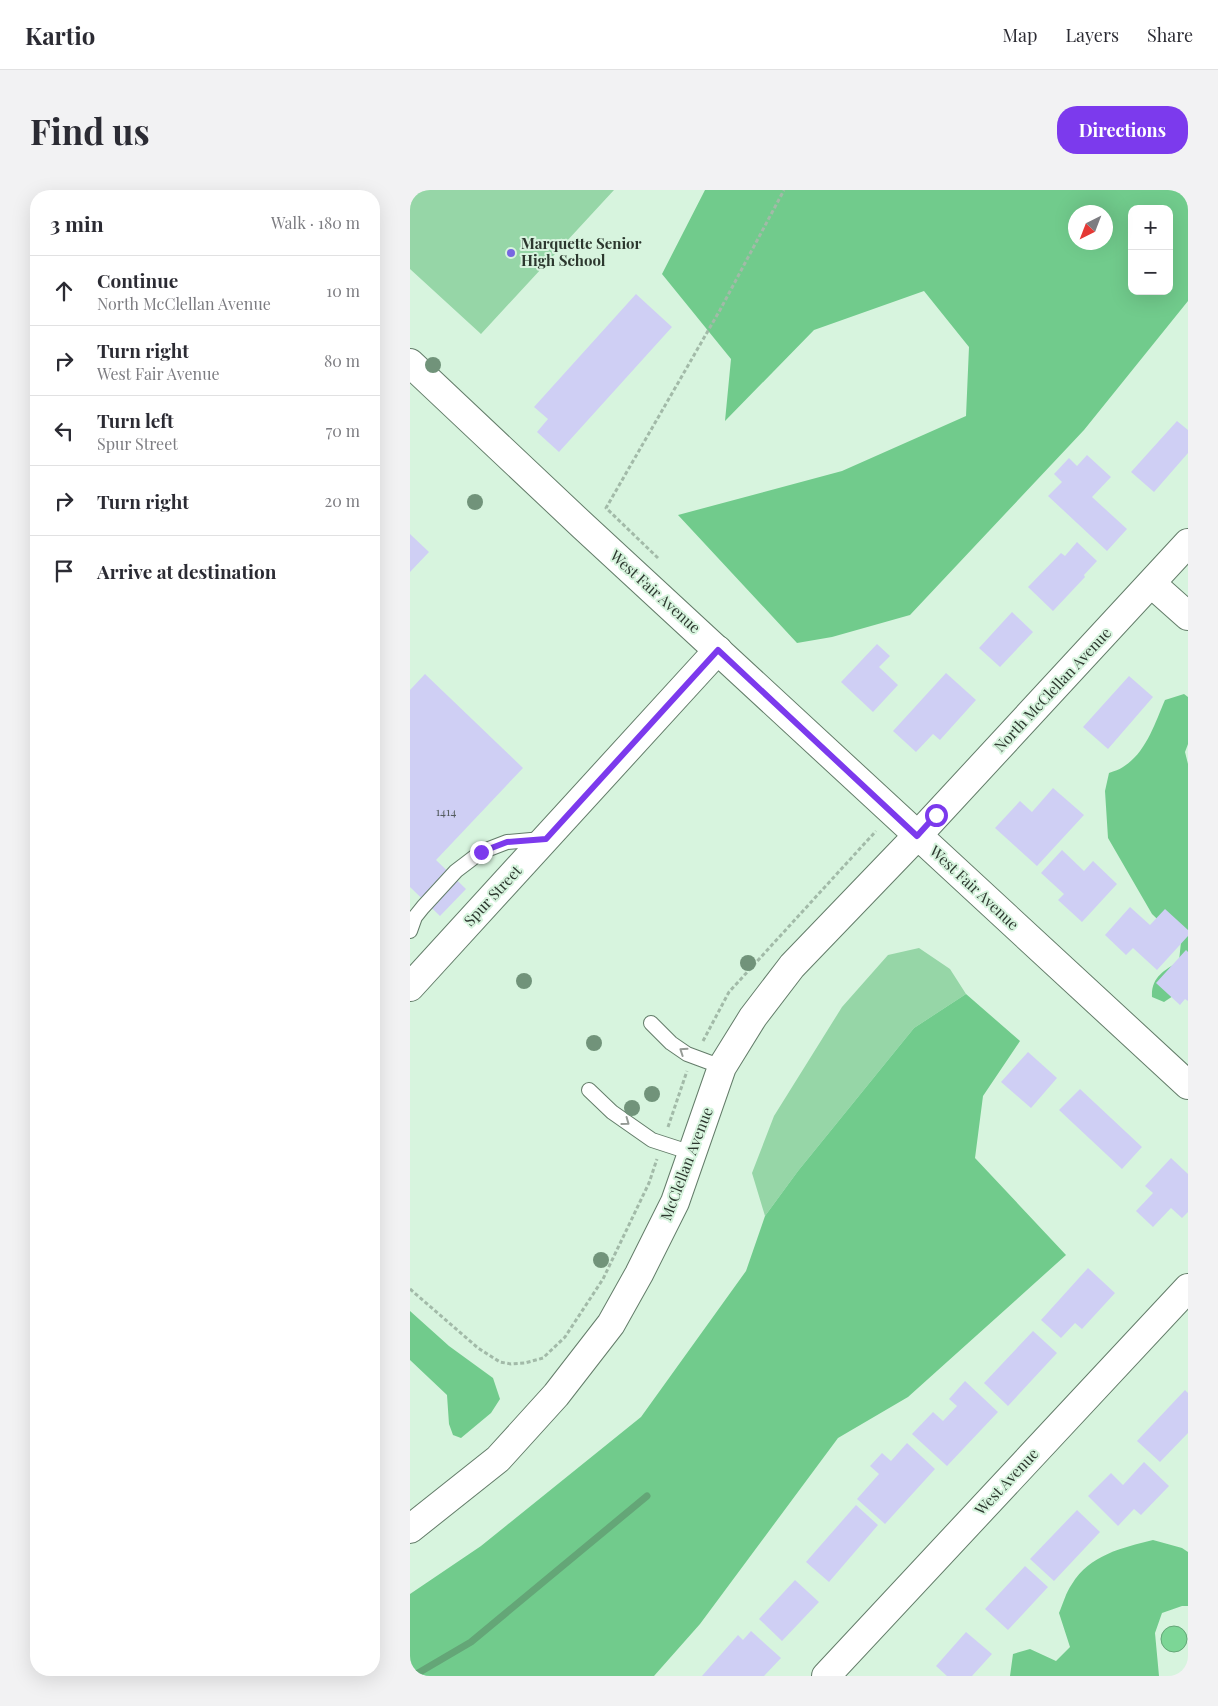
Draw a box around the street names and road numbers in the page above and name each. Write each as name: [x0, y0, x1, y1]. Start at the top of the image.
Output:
street label: West Fair Avenue: [606, 545, 705, 637]
street label: North McClellan Avenue: [989, 623, 1115, 756]
street label: West Fair Avenue: [925, 840, 1024, 934]
street label: Spur Street: [459, 860, 526, 930]
street label: McClellan Avenue: [655, 1104, 717, 1223]
street label: West Avenue: [969, 1444, 1042, 1520]

